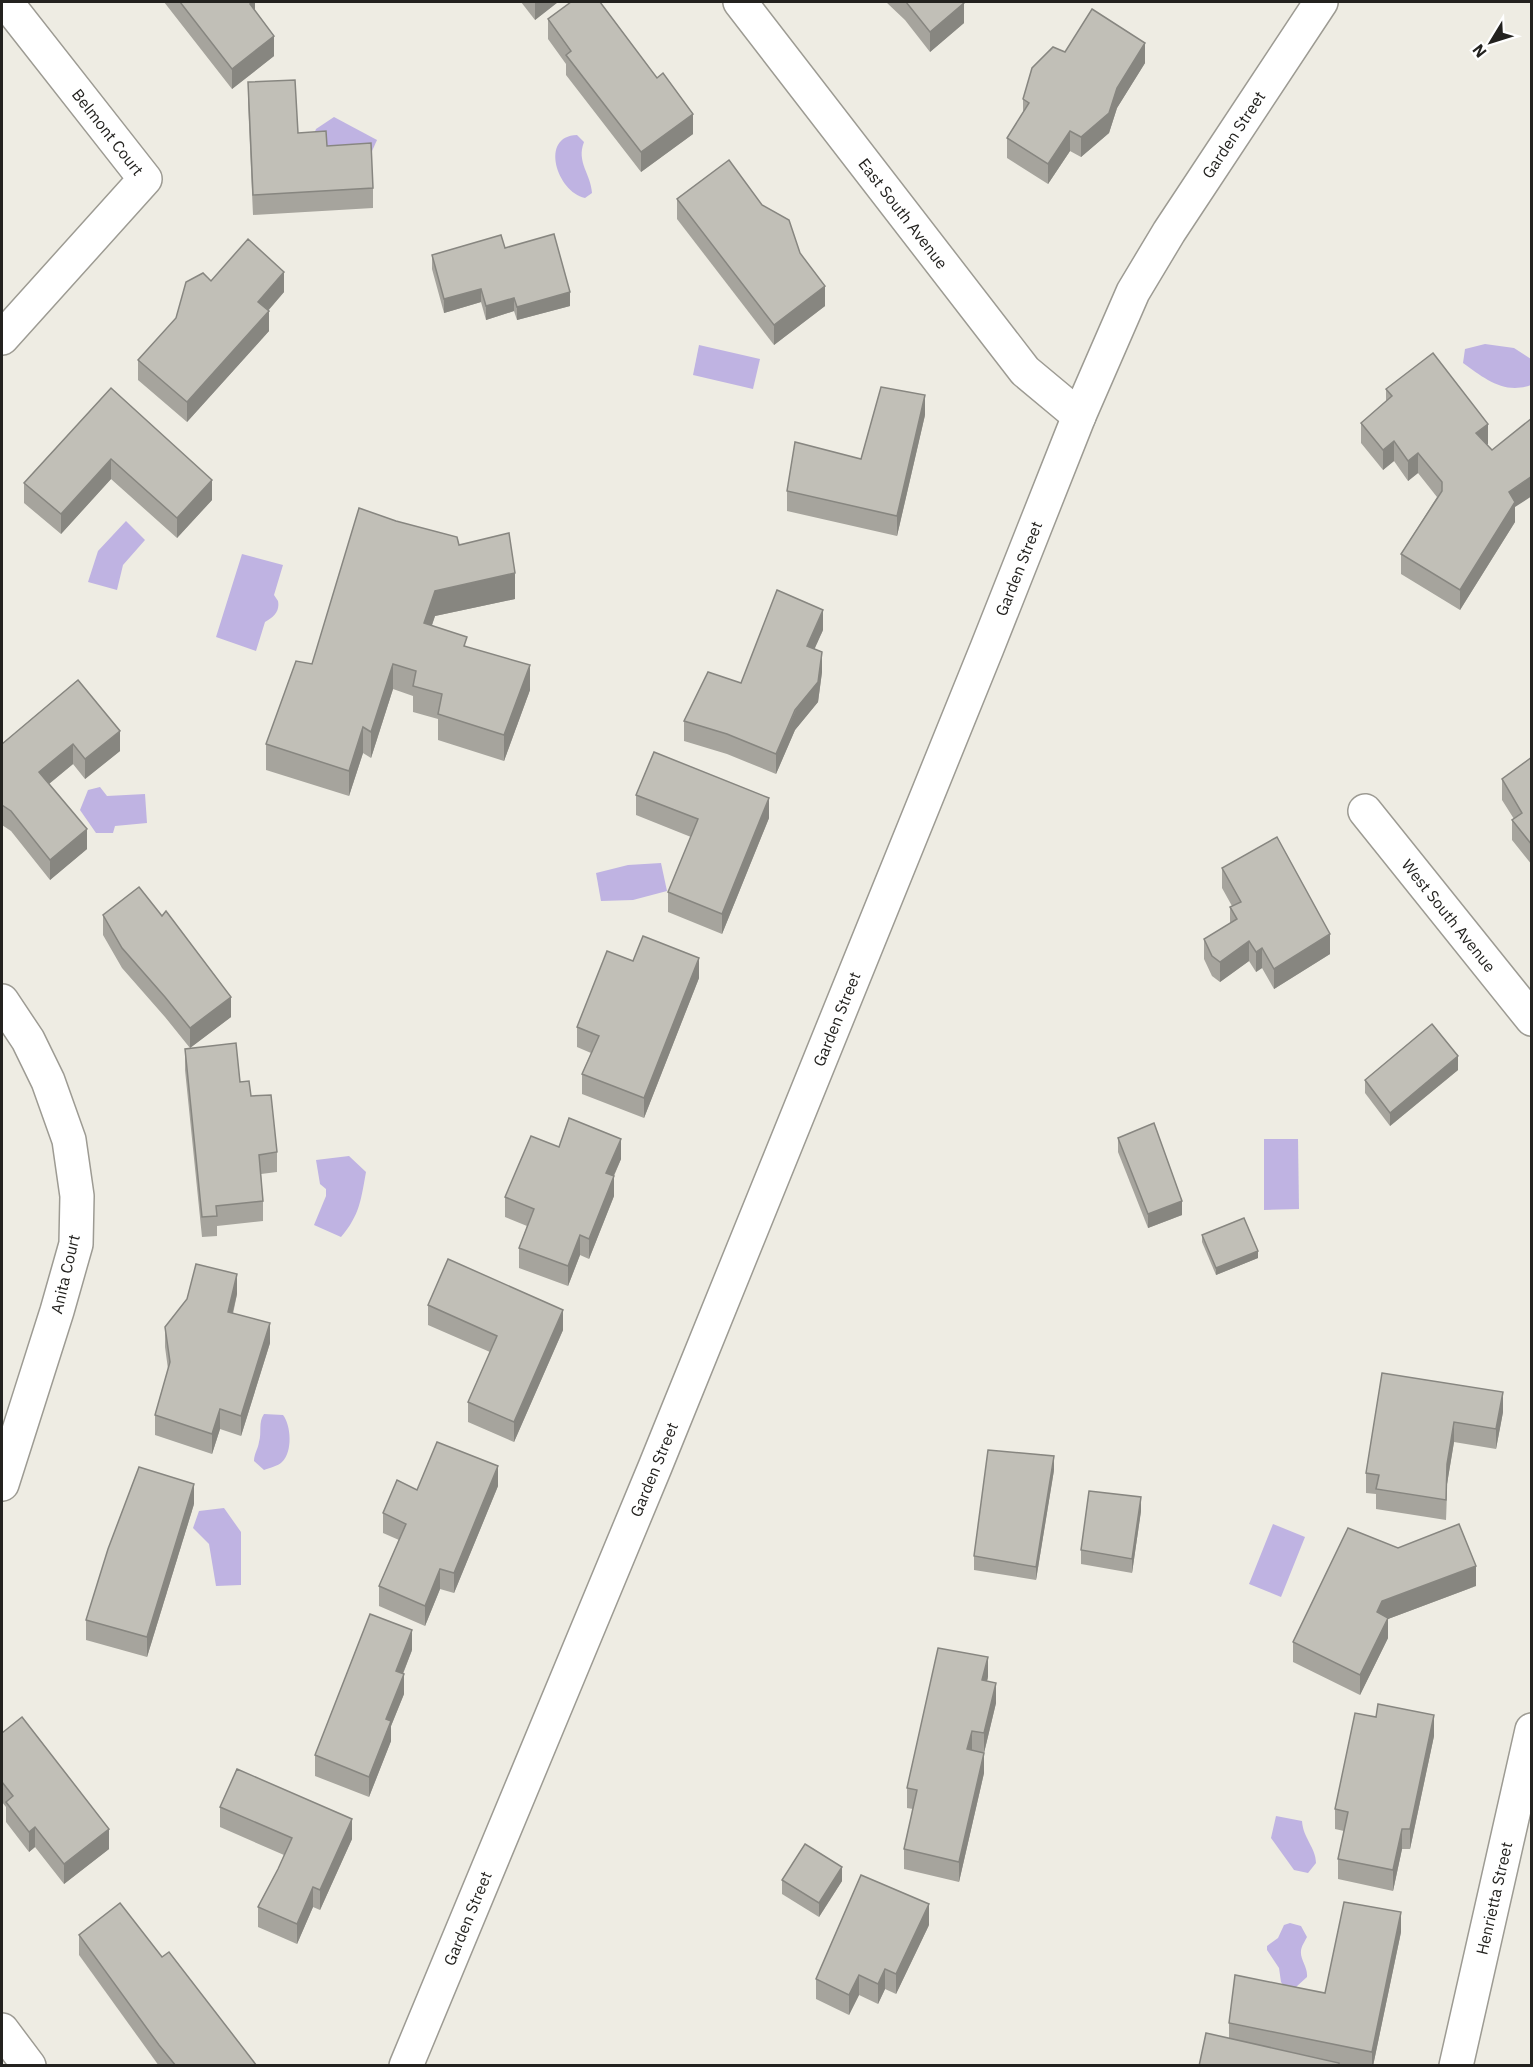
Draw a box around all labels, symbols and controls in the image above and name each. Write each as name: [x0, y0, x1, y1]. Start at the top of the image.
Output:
north arrow: [1461, 12, 1521, 72]
text: N: [1468, 41, 1491, 62]
street label: Belmont Court: [68, 85, 148, 179]
street label: Garden Street: [1197, 87, 1269, 182]
street label: East South Avenue: [854, 154, 952, 273]
street label: Garden Street: [991, 518, 1046, 619]
street label: West South Avenue: [1398, 855, 1500, 976]
street label: Garden Street: [808, 969, 865, 1069]
street label: Anita Court: [46, 1232, 84, 1316]
street label: Garden Street: [625, 1419, 682, 1520]
street label: Henrietta Street: [1471, 1840, 1516, 1957]
street label: Garden Street: [439, 1868, 496, 1968]

